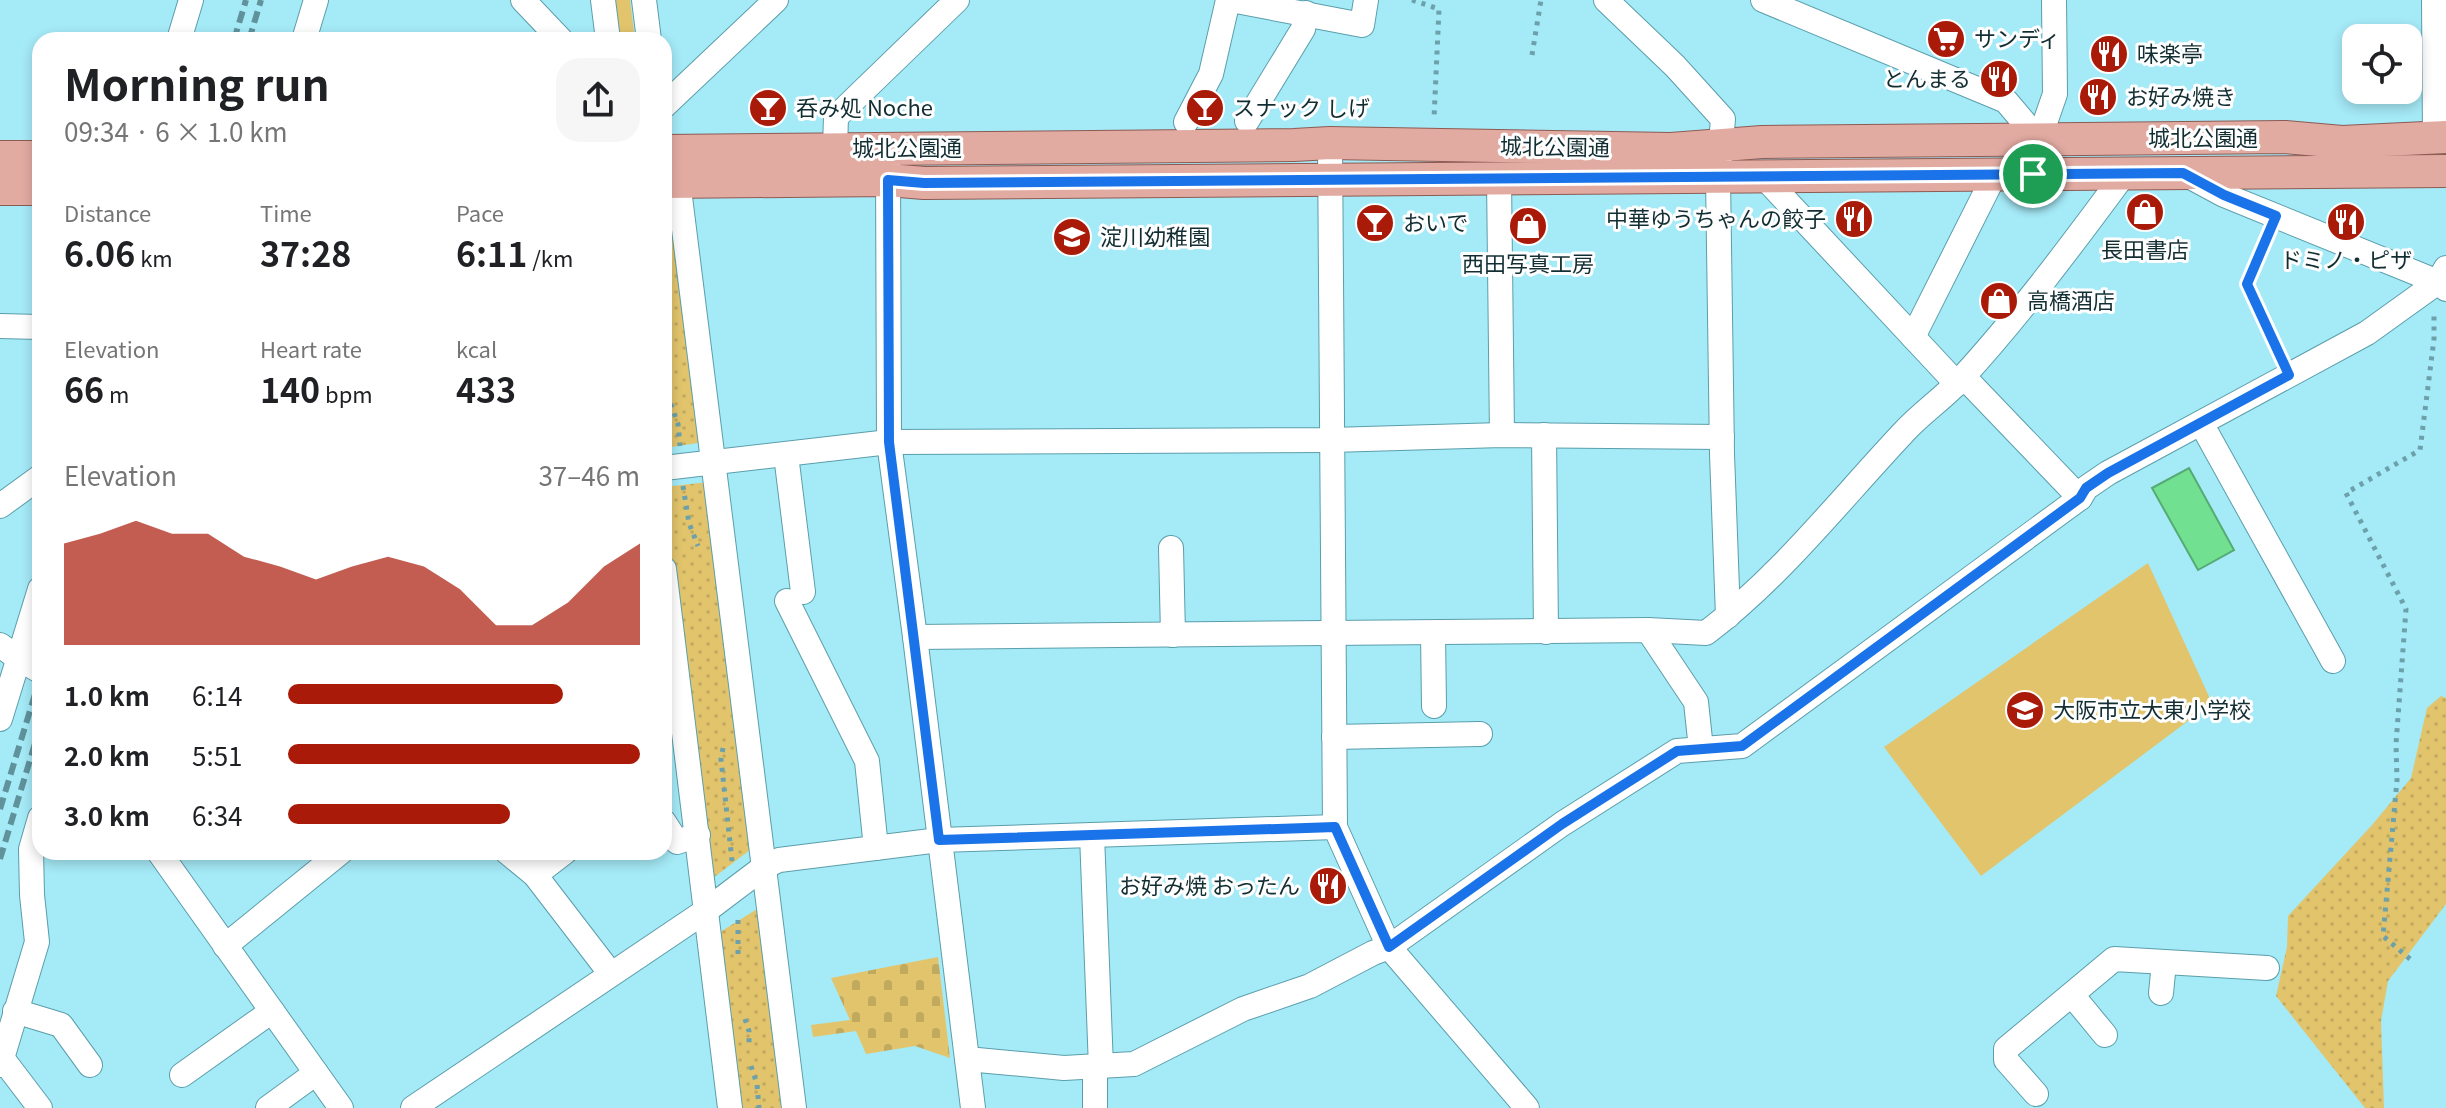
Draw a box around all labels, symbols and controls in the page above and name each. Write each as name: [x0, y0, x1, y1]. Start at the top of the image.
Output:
supermarket icon: サンディ: [1925, 18, 1967, 60]
place label: サンディ: [1974, 21, 2060, 53]
map controls: [2342, 24, 2422, 104]
button: locate: [2342, 24, 2422, 104]
restaurant icon: 味楽亭: [2088, 33, 2130, 75]
place label: 味楽亭: [2137, 36, 2203, 68]
text: Morning run: [64, 50, 330, 114]
button: share: [556, 58, 640, 142]
restaurant icon: とんまる: [1978, 58, 2020, 100]
place label: とんまる: [1883, 61, 1971, 93]
restaurant icon: お好み焼き: [2077, 76, 2119, 118]
place label: お好み焼き: [2126, 79, 2236, 111]
bar icon: 呑み処 Noche: [747, 87, 789, 129]
bar icon: スナック しげ: [1184, 87, 1226, 129]
place label: 呑み処 Noche: [796, 90, 933, 122]
place label: スナック しげ: [1233, 90, 1370, 122]
text: 09:34 · 6 × 1.0 km: [64, 112, 288, 149]
street label: 城北公園通: [2148, 120, 2258, 152]
street label: 城北公園通: [1500, 128, 1610, 162]
street label: 城北公園通: [852, 130, 962, 162]
pin: [1999, 140, 2067, 208]
icon: arrive: [2011, 152, 2055, 196]
shop icon: 長田書店: [2124, 191, 2166, 233]
text: Distance: [64, 196, 151, 228]
text: Time: [260, 196, 312, 228]
text: Pace: [456, 196, 504, 228]
restaurant icon: 中華ゆうちゃんの餃子: [1833, 198, 1875, 240]
place label: 中華ゆうちゃんの餃子: [1606, 201, 1826, 233]
restaurant icon: ドミノ・ピザ: [2325, 201, 2367, 243]
bar icon: おいで: [1354, 202, 1396, 244]
place label: おいで: [1403, 205, 1468, 237]
shop icon: 西田写真工房: [1507, 205, 1549, 247]
school or university icon: 淀川幼稚園: [1051, 216, 1093, 258]
place label: 淀川幼稚園: [1100, 219, 1210, 251]
text: 6.06: [64, 228, 135, 277]
text: 37:28: [260, 228, 351, 277]
text: 6:11: [456, 228, 527, 277]
place label: 長田書店: [2101, 232, 2189, 264]
text: km: [135, 241, 173, 273]
text: /km: [527, 241, 573, 273]
place label: ドミノ・ピザ: [2280, 242, 2412, 274]
place label: 西田写真工房: [1462, 246, 1594, 278]
shop icon: 高橋酒店: [1978, 280, 2020, 322]
place label: 高橋酒店: [2027, 283, 2115, 315]
text: Elevation: [64, 332, 159, 364]
text: Heart rate: [260, 332, 362, 364]
text: kcal: [456, 332, 497, 364]
text: 66: [64, 364, 104, 413]
text: 140: [260, 364, 320, 413]
text: 433: [456, 364, 516, 413]
text: m: [104, 377, 129, 409]
text: bpm: [320, 377, 373, 409]
text: Elevation: [64, 456, 177, 493]
text: 37–46 m: [538, 456, 640, 493]
text: 1.0 km: [64, 676, 150, 713]
text: 6:14: [192, 676, 243, 713]
school or university icon: 大阪市立大東小学校: [2004, 689, 2046, 731]
place label: 大阪市立大東小学校: [2053, 692, 2251, 724]
text: 2.0 km: [64, 736, 150, 773]
text: 5:51: [192, 736, 243, 773]
text: 3.0 km: [64, 796, 150, 833]
text: 6:34: [192, 796, 243, 833]
restaurant icon: お好み焼 おったん: [1307, 865, 1349, 907]
place label: お好み焼 おったん: [1119, 868, 1300, 900]

